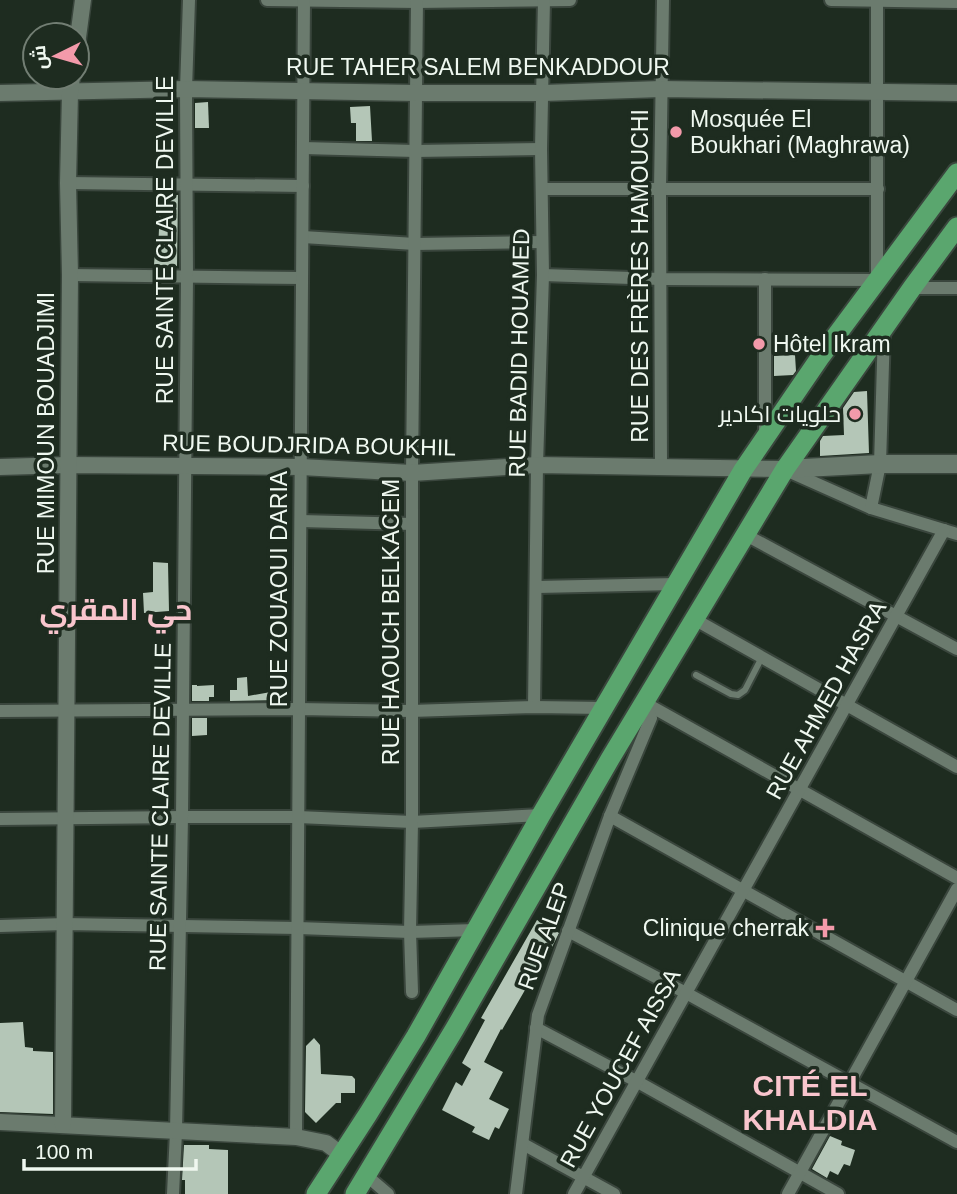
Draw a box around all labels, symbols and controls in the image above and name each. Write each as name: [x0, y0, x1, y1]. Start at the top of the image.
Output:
north arrow: [21, 21, 91, 91]
text: ش: [28, 44, 52, 71]
street label: RUE TAHER SALEM BENKADDOUR: [286, 54, 670, 80]
street label: RUE SAINTE CLAIRE DEVILLE: [152, 76, 178, 404]
place label: Mosquée El Boukhari (Maghrawa): [690, 106, 910, 158]
street label: RUE DES FRÈRES HAMOUCHI: [627, 109, 653, 443]
marker: Mosquée El Boukhari (Maghrawa): [668, 124, 684, 140]
street label: RUE BADID HOUAMED: [504, 228, 534, 478]
street label: RUE MIMOUN BOUADJIMI: [33, 292, 59, 574]
place label: Hôtel Ikram: [773, 331, 891, 357]
marker: Hôtel Ikram: [751, 336, 767, 352]
place label: حلويات اكادير: [717, 401, 841, 427]
marker: حلويات اكادير: [847, 406, 863, 422]
street label: RUE BOUDJRIDA BOUKHIL: [162, 429, 456, 461]
street label: RUE ZOUAOUI DARIA: [266, 470, 292, 707]
street label: RUE HAOUCH BELKACEM: [378, 479, 404, 765]
district label: حي المقري: [40, 593, 192, 634]
street label: RUE AHMED HASRA: [761, 596, 892, 804]
street label: RUE SAINTE CLAIRE DEVILLE: [144, 643, 176, 971]
street label: RUE ALEP: [513, 879, 575, 993]
place label: Clinique cherrak: [643, 915, 809, 941]
marker: Clinique cherrak: [815, 918, 835, 938]
street label: RUE YOUCEF AISSA: [555, 963, 686, 1172]
district label: CITÉ EL KHALDIA: [743, 1069, 878, 1136]
scale bar: [24, 1128, 196, 1172]
text: 100 m: [35, 1140, 93, 1163]

